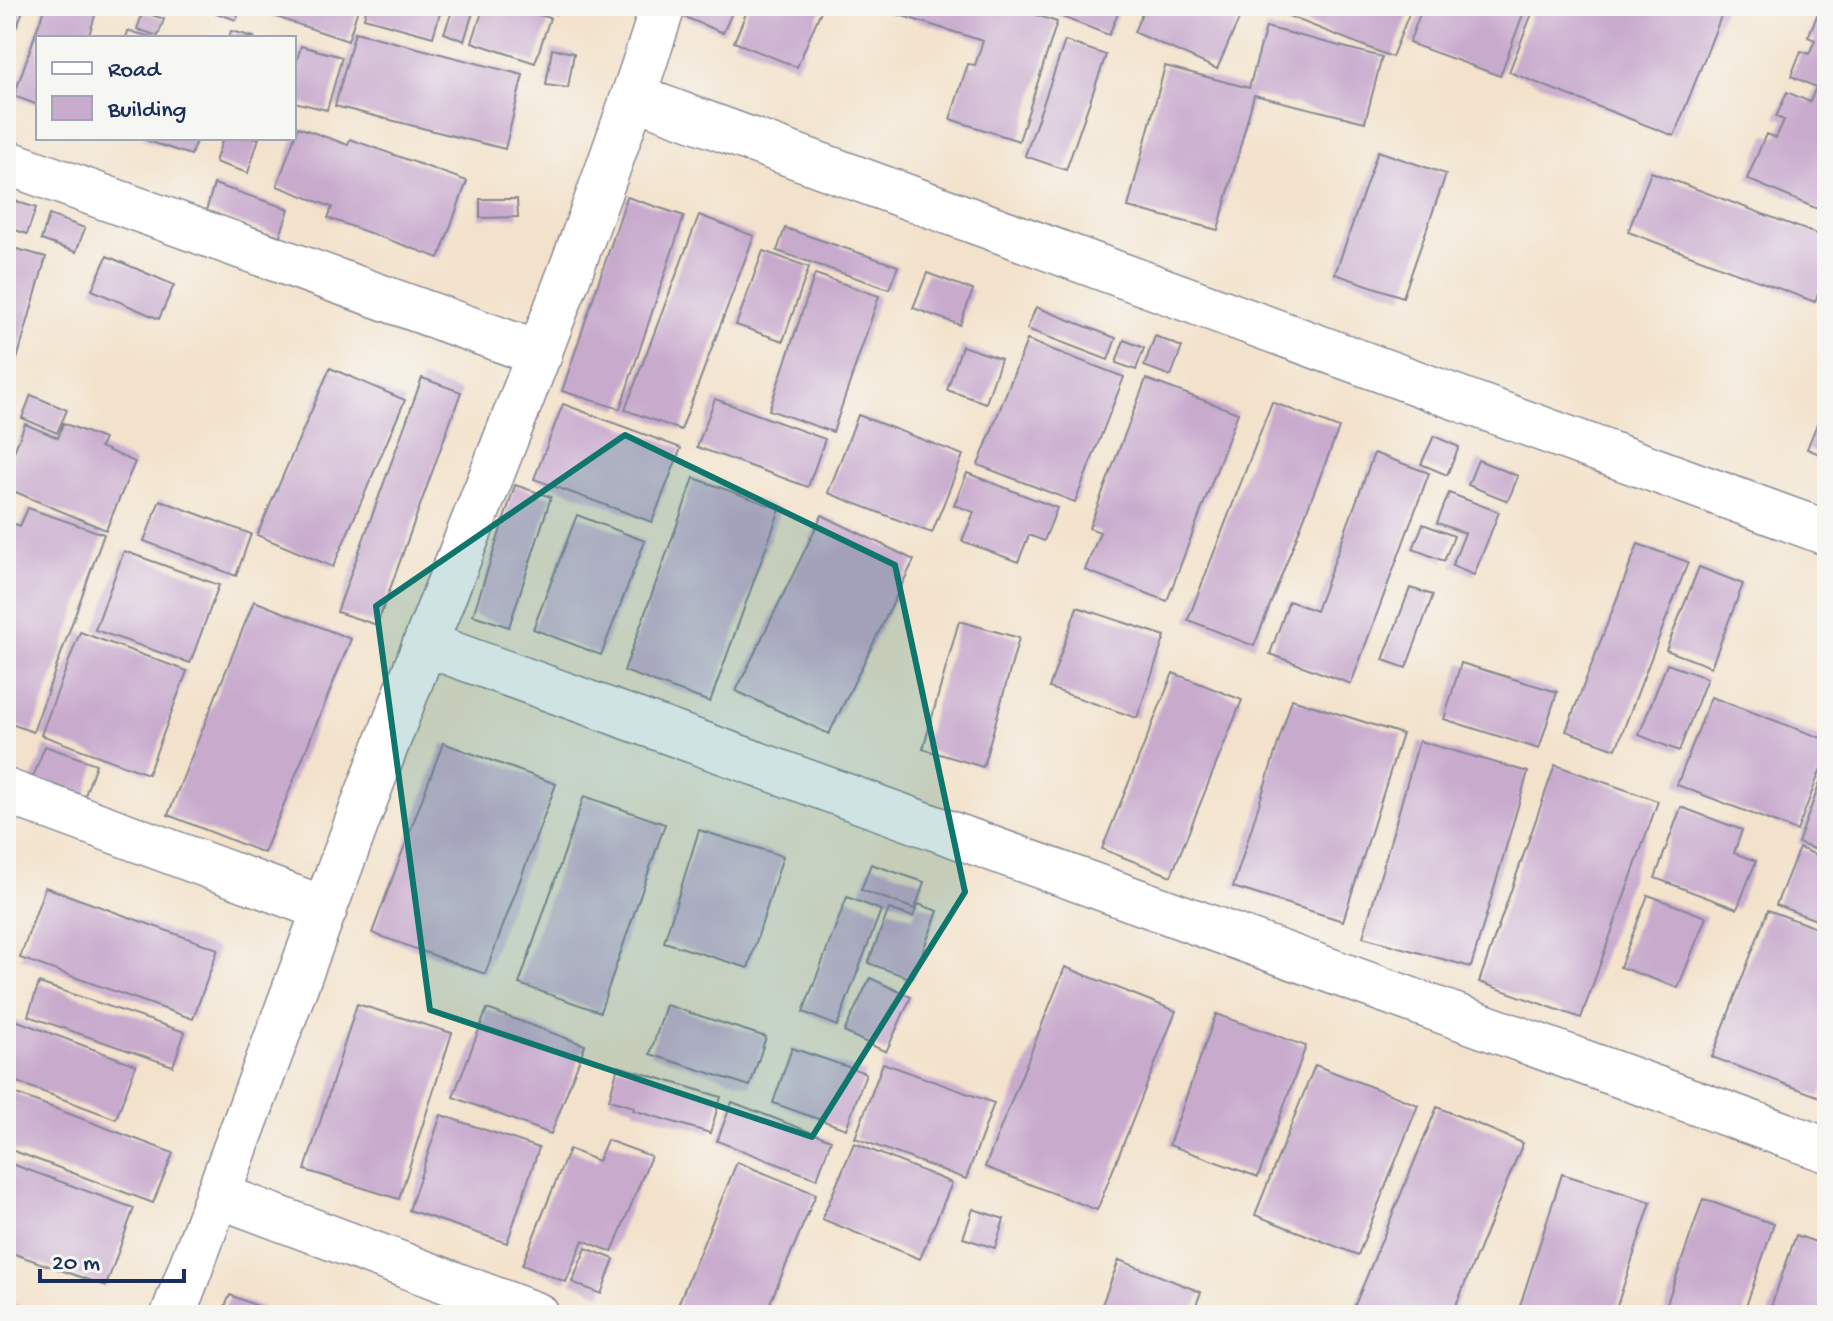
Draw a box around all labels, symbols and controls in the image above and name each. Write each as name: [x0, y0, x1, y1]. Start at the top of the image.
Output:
legend: [36, 36, 296, 140]
text: Road: [108, 57, 162, 86]
text: Building: [107, 97, 186, 126]
scale bar: [40, 1233, 184, 1283]
text: 20 m: [52, 1250, 100, 1279]

